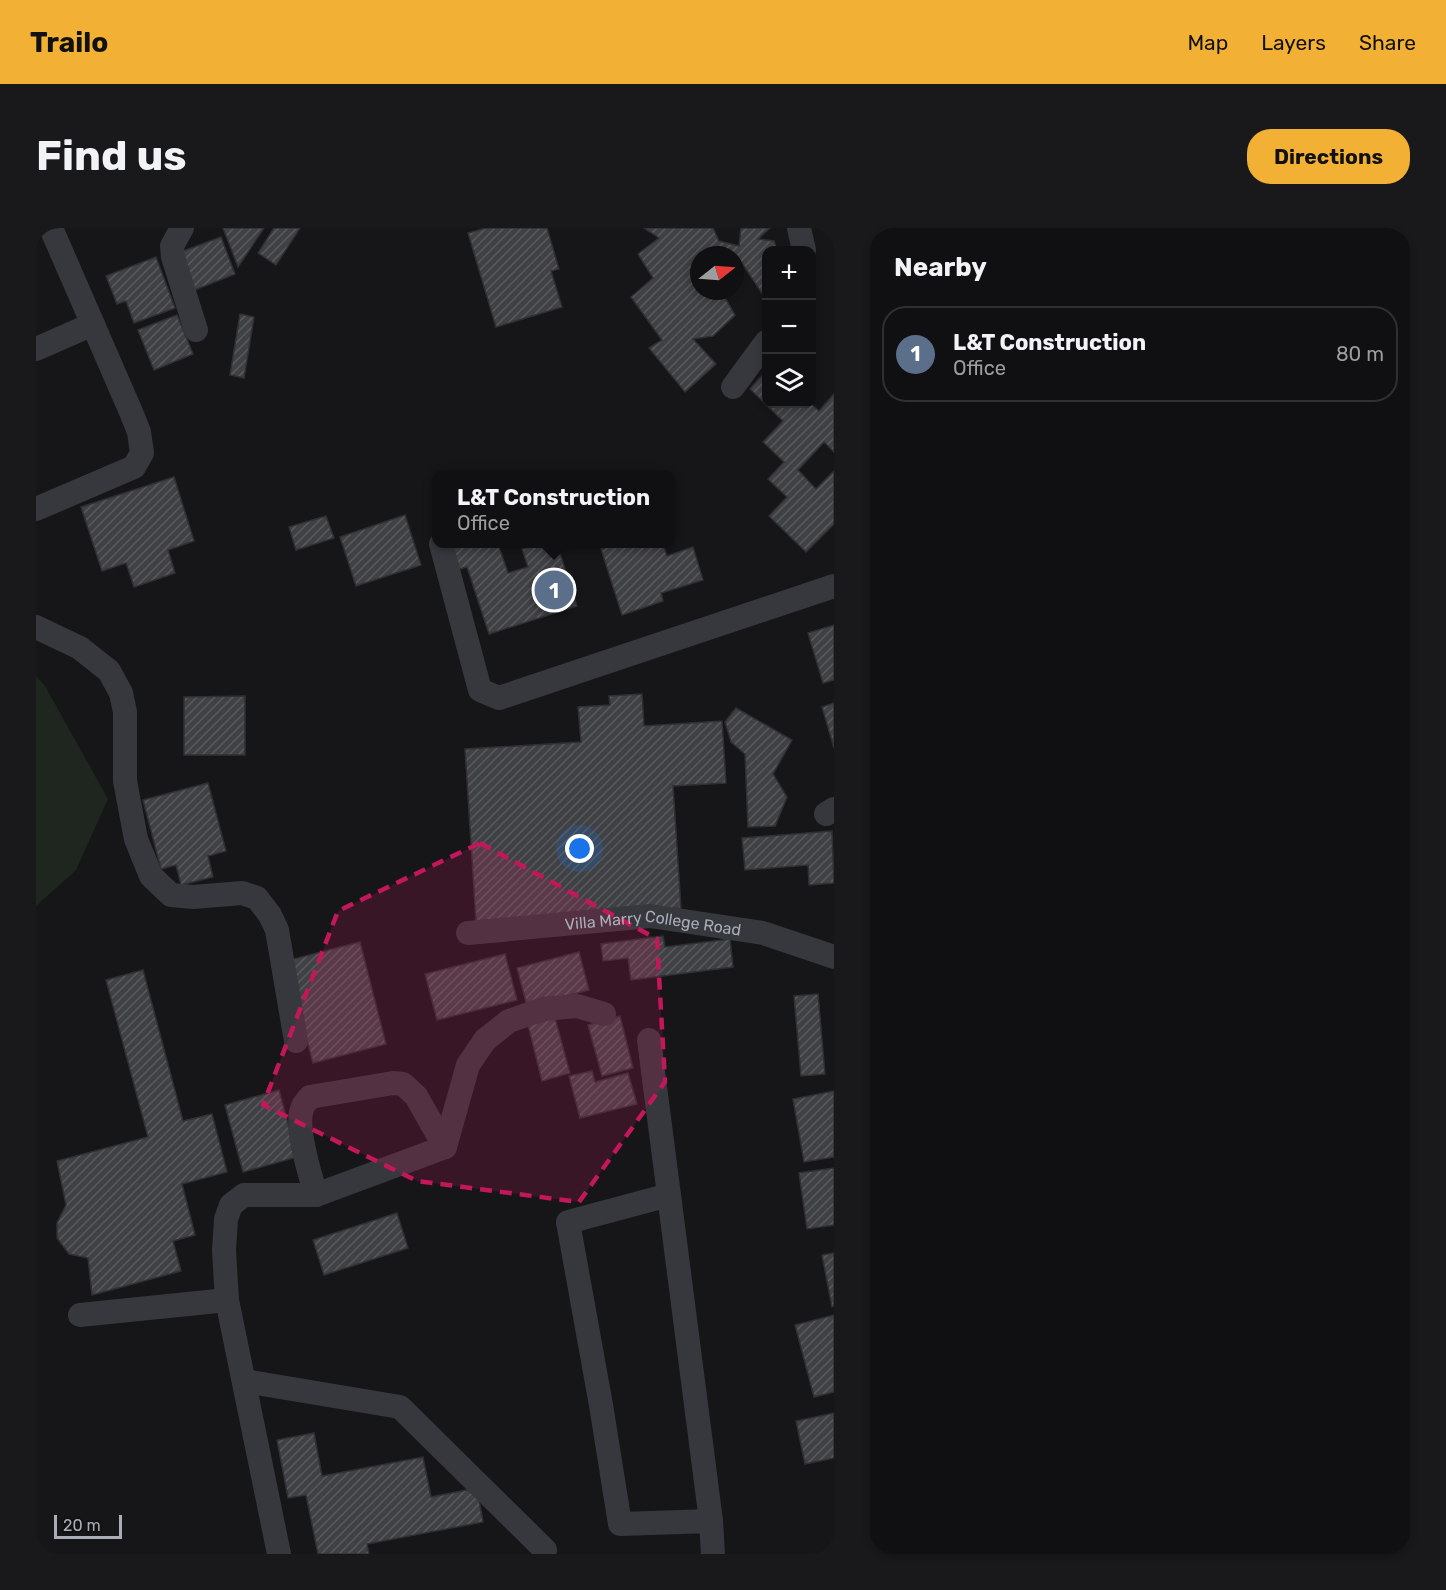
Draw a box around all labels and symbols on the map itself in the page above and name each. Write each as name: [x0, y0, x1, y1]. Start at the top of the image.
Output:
north arrow: [690, 246, 744, 300]
pin: 1: [534, 568, 574, 613]
your location: [565, 834, 594, 863]
street label: Villa Marry College Road: [564, 906, 742, 940]
scale bar: [54, 1512, 122, 1540]

